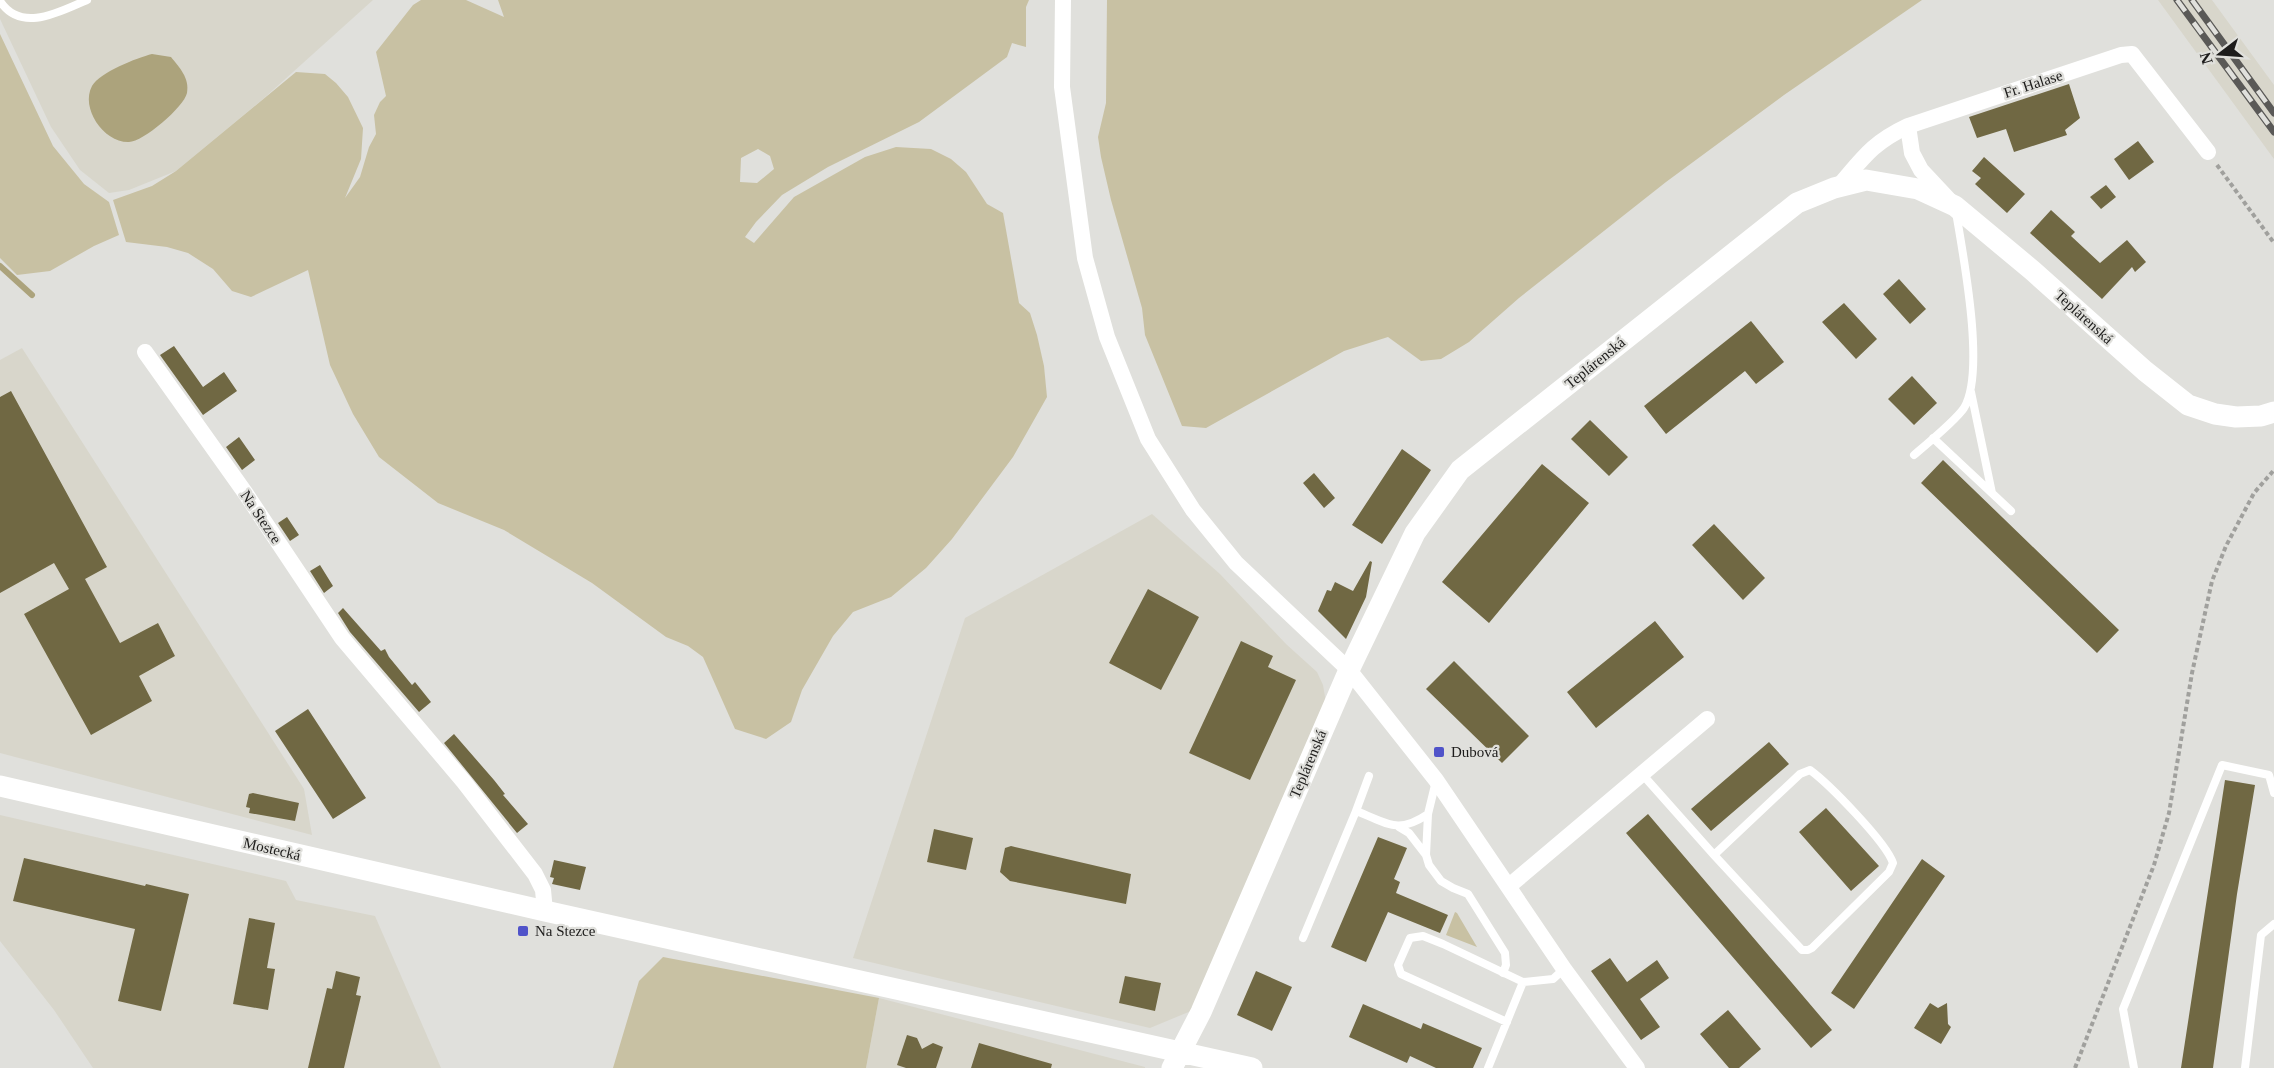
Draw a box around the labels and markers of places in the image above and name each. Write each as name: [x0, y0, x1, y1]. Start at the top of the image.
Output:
place label: Dubová: [1451, 744, 1499, 760]
marker: Dubová: [1432, 745, 1446, 759]
place label: Na Stezce: [535, 923, 596, 939]
marker: Na Stezce: [516, 924, 530, 938]

